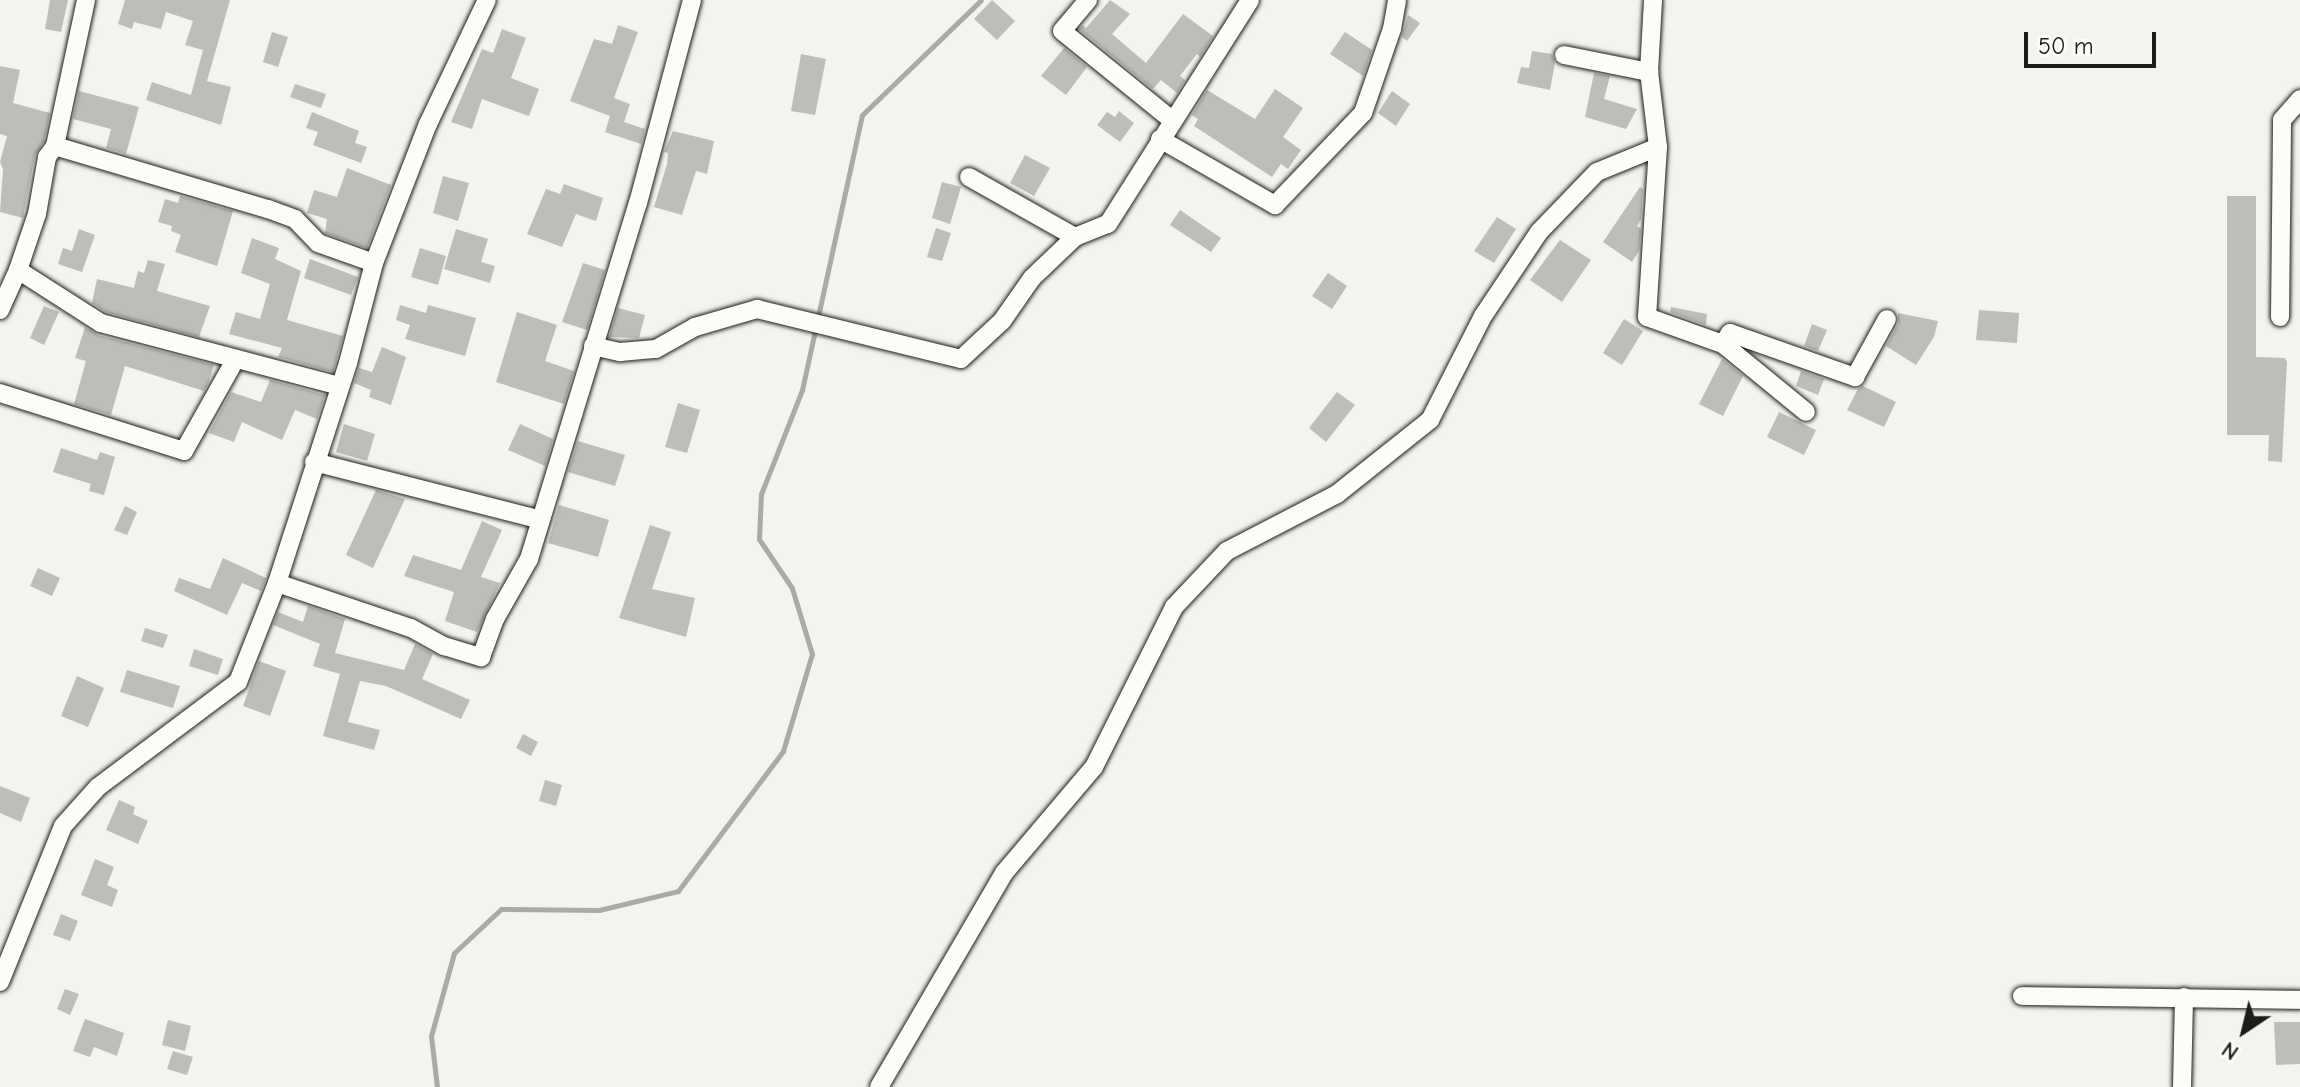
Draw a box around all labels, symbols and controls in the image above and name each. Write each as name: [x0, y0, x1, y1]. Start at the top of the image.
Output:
scale bar: [2028, 16, 2160, 66]
text: 50 m: [2038, 32, 2094, 60]
north arrow: [2204, 991, 2284, 1071]
text: N: [2217, 1036, 2244, 1065]

